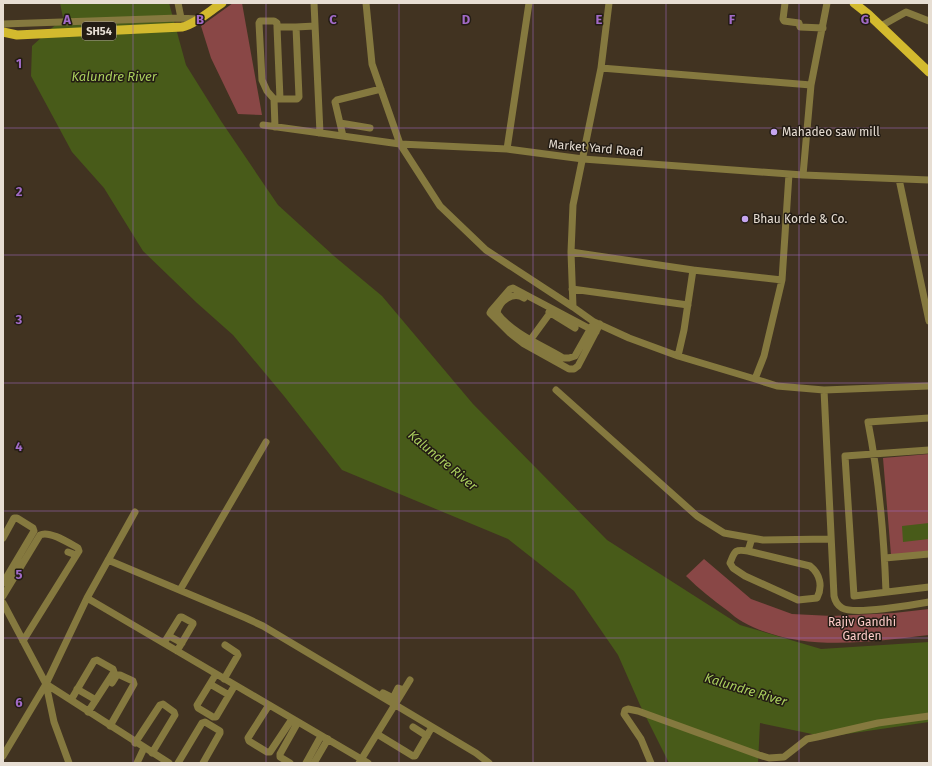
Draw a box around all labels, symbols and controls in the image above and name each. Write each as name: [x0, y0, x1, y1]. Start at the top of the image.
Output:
text: A: [62, 12, 71, 27]
text: B: [196, 12, 204, 27]
text: C: [329, 12, 337, 27]
text: D: [462, 12, 471, 27]
text: E: [596, 12, 603, 27]
text: F: [729, 12, 736, 27]
text: G: [861, 12, 869, 27]
road number: SH54: [82, 22, 116, 40]
text: 1: [16, 56, 22, 71]
water label: Kalundre River: [71, 69, 158, 84]
place label: Mahadeo saw mill: [782, 125, 880, 139]
marker: Mahadeo saw mill: [769, 127, 779, 137]
street label: Market Yard Road: [548, 137, 644, 159]
text: 2: [16, 184, 23, 199]
place label: Bhau Korde & Co.: [753, 212, 847, 226]
marker: Bhau Korde & Co.: [740, 214, 750, 224]
text: 3: [15, 312, 23, 327]
water label: Kalundre River: [405, 427, 481, 494]
text: 4: [15, 439, 23, 454]
text: 5: [16, 567, 23, 582]
park label: Rajiv Gandhi Garden: [828, 615, 896, 643]
water label: Kalundre River: [703, 670, 790, 709]
text: 6: [15, 695, 23, 710]

